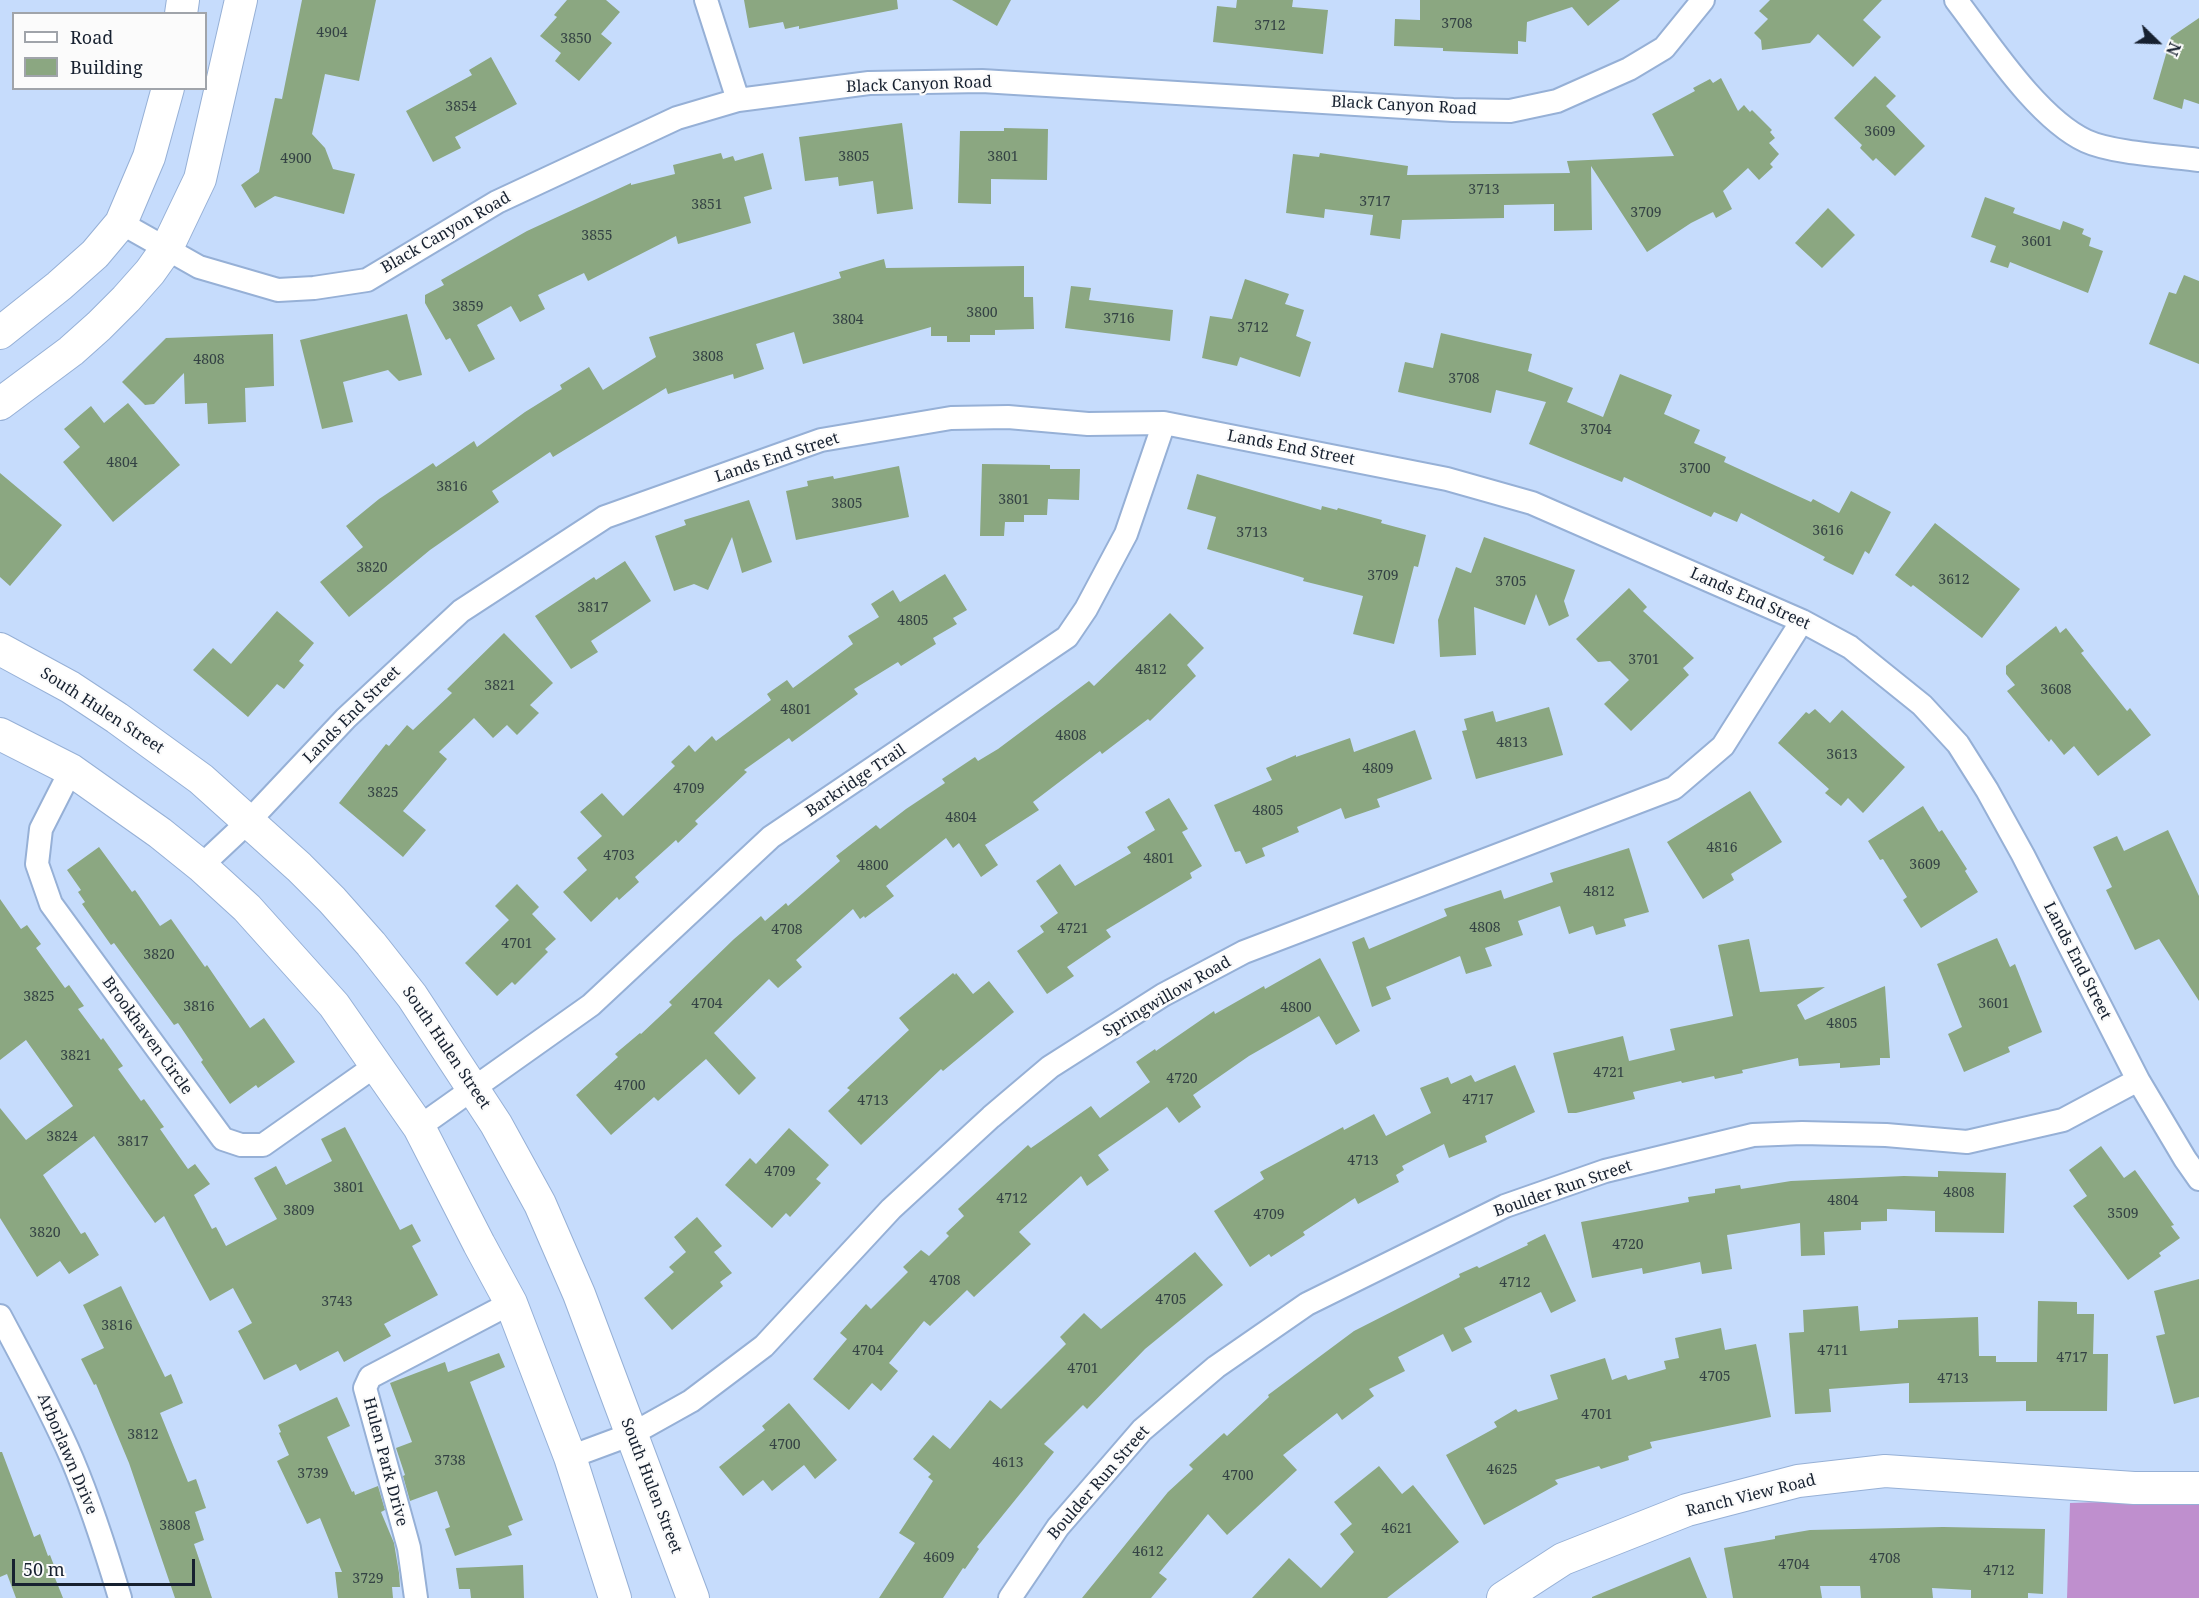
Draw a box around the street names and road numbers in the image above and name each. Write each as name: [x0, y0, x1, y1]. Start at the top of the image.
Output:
street label: Black Canyon Road: [846, 73, 992, 97]
street label: Black Canyon Road: [1331, 93, 1477, 119]
street label: Black Canyon Road: [378, 188, 514, 278]
street label: Lands End Street: [1226, 426, 1356, 470]
street label: Lands End Street: [713, 429, 841, 487]
street label: Lands End Street: [1687, 564, 1813, 634]
street label: Lands End Street: [299, 662, 405, 768]
street label: South Hulen Street: [37, 664, 167, 758]
street label: Barkridge Trail: [802, 741, 910, 821]
street label: Lands End Street: [2039, 899, 2115, 1023]
street label: Springwillow Road: [1100, 953, 1234, 1041]
street label: Brookhaven Circle: [98, 973, 196, 1099]
street label: South Hulen Street: [398, 983, 494, 1113]
street label: Boulder Run Street: [1491, 1156, 1635, 1222]
street label: Arborlawn Drive: [33, 1391, 101, 1517]
street label: Hulen Park Drive: [359, 1395, 411, 1529]
street label: South Hulen Street: [616, 1416, 686, 1556]
street label: Boulder Run Street: [1044, 1422, 1154, 1544]
street label: Ranch View Road: [1684, 1471, 1818, 1521]

